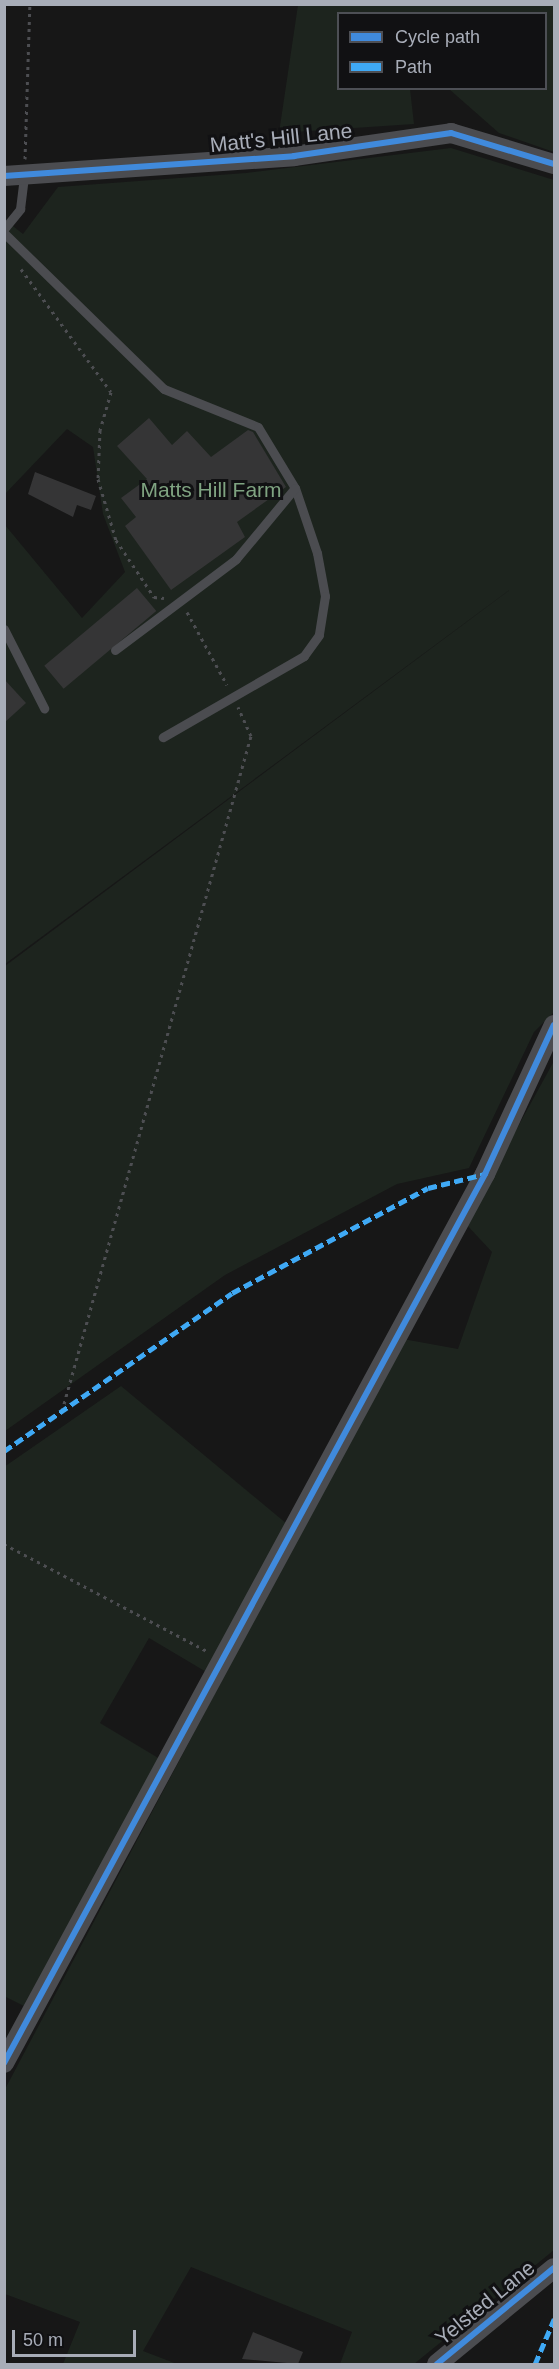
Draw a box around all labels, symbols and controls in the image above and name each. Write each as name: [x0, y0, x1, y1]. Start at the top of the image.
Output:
legend: [337, 12, 547, 90]
text: Cycle path: [395, 27, 480, 47]
text: Path: [395, 57, 432, 77]
street label: Matt's Hill Lane: [209, 118, 353, 158]
park label: Matts Hill Farm: [140, 477, 282, 503]
street label: Yelsted Lane: [430, 2255, 540, 2351]
scale bar: [15, 2318, 140, 2356]
text: 50 m: [23, 2330, 63, 2350]

